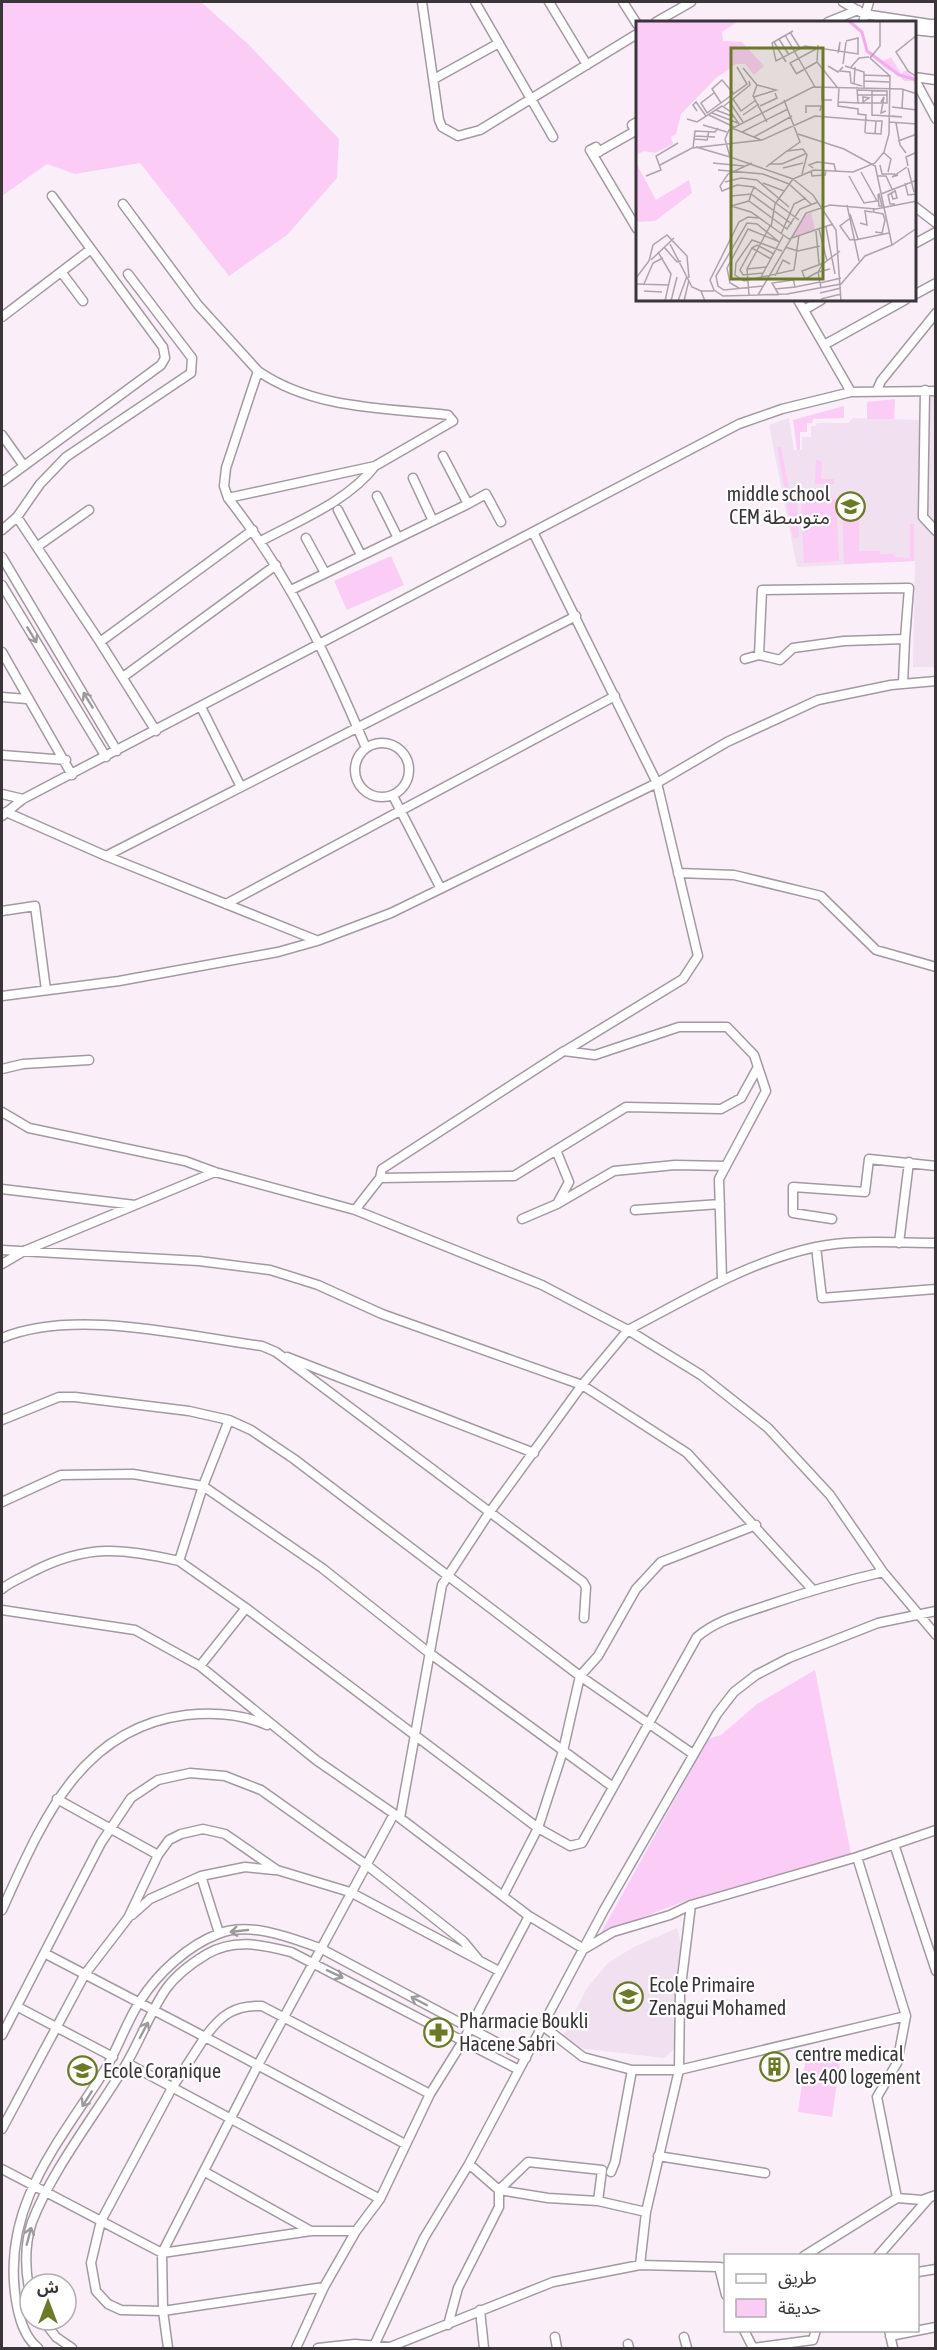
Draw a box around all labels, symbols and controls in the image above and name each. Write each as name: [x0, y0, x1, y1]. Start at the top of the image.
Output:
inset map: [636, 21, 916, 302]
place label: middle school CEM متوسطة: [727, 482, 831, 529]
school or university icon: middle school CEM متوسطة: [835, 490, 867, 522]
one-way arrow: [26, 626, 38, 643]
one-way arrow: [81, 692, 93, 709]
one-way arrow: [230, 1926, 250, 1937]
one-way arrow: [326, 1969, 344, 1981]
place label: Ecole Primaire Zenagui Mohamed: [649, 1973, 786, 2019]
school or university icon: Ecole Primaire Zenagui Mohamed: [612, 1981, 644, 2013]
one-way arrow: [410, 1994, 428, 2006]
place label: Pharmacie Boukli Hacene Sabri: [459, 2009, 588, 2055]
pharmacy icon: Pharmacie Boukli Hacene Sabri: [422, 2017, 454, 2049]
one-way arrow: [139, 2022, 150, 2040]
place label: centre medical les 400 logement: [795, 2042, 921, 2088]
building icon: centre medical les 400 logement: [758, 2050, 790, 2082]
school or university icon: Ecole Coranique: [66, 2055, 98, 2087]
place label: Ecole Coranique: [103, 2059, 221, 2082]
one-way arrow: [80, 2090, 93, 2107]
one-way arrow: [23, 2227, 35, 2246]
legend: [724, 2254, 919, 2332]
text: طريق: [778, 2267, 817, 2289]
north arrow: [18, 2272, 78, 2332]
text: ش: [37, 2278, 59, 2297]
text: حديقة: [778, 2297, 821, 2318]

